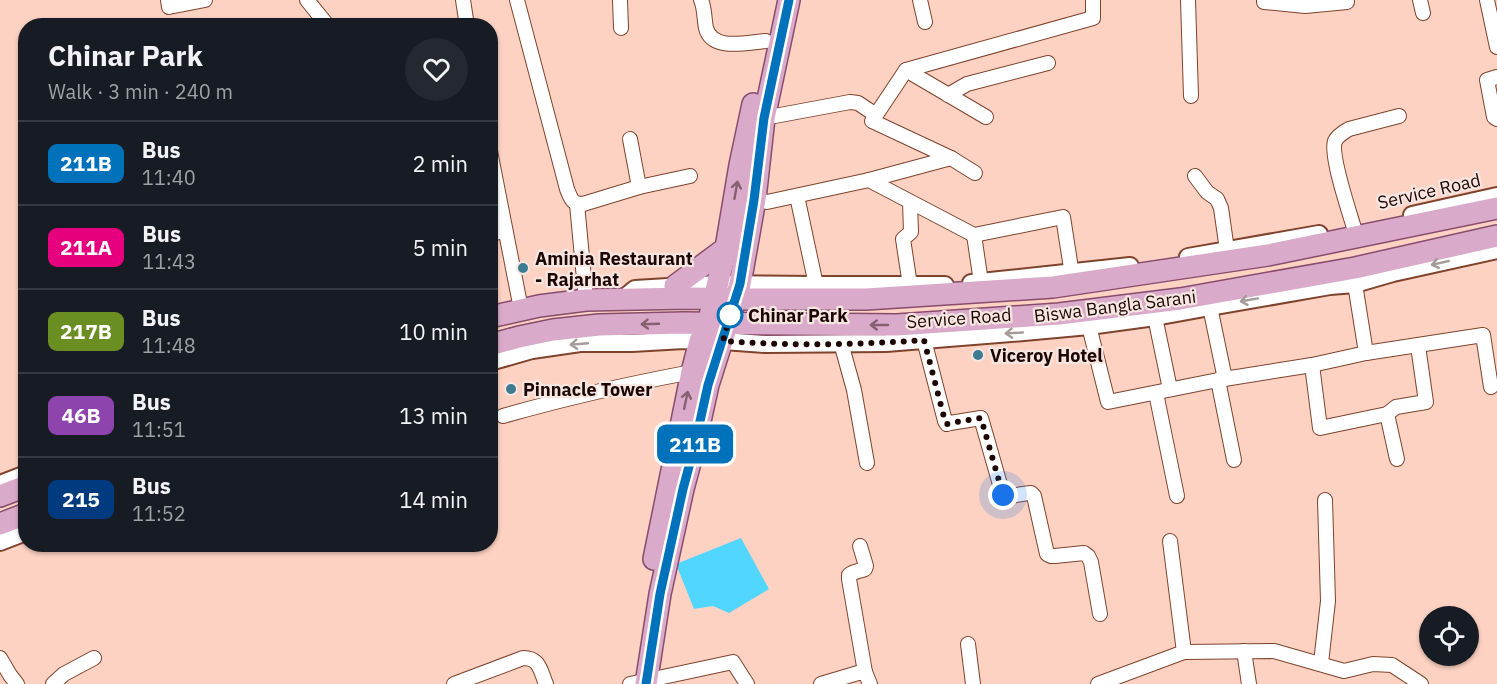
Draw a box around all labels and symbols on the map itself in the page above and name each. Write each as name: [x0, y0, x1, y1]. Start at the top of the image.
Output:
street label: Service Road: [1375, 168, 1483, 214]
one-way arrow: [731, 181, 742, 200]
place label: Aminia Restaurant - Rajarhat: [535, 247, 693, 291]
one-way arrow: [1431, 257, 1450, 269]
marker: Aminia Restaurant - Rajarhat: [516, 261, 530, 275]
street label: Biswa Bangla Sarani: [1033, 285, 1197, 327]
one-way arrow: [1240, 295, 1259, 306]
marker: Chinar Park: [717, 302, 743, 328]
street label: Service Road: [906, 303, 1012, 333]
place label: Chinar Park: [748, 304, 848, 327]
one-way arrow: [640, 318, 660, 330]
one-way arrow: [870, 319, 890, 331]
one-way arrow: [1005, 327, 1025, 338]
one-way arrow: [569, 339, 589, 350]
place label: Viceroy Hotel: [990, 344, 1103, 367]
marker: Viceroy Hotel: [971, 348, 985, 362]
place label: Pinnacle Tower: [523, 378, 652, 401]
marker: Pinnacle Tower: [504, 382, 518, 396]
one-way arrow: [681, 390, 692, 410]
line badge: 211B: [653, 424, 737, 464]
your location: [988, 480, 1018, 510]

